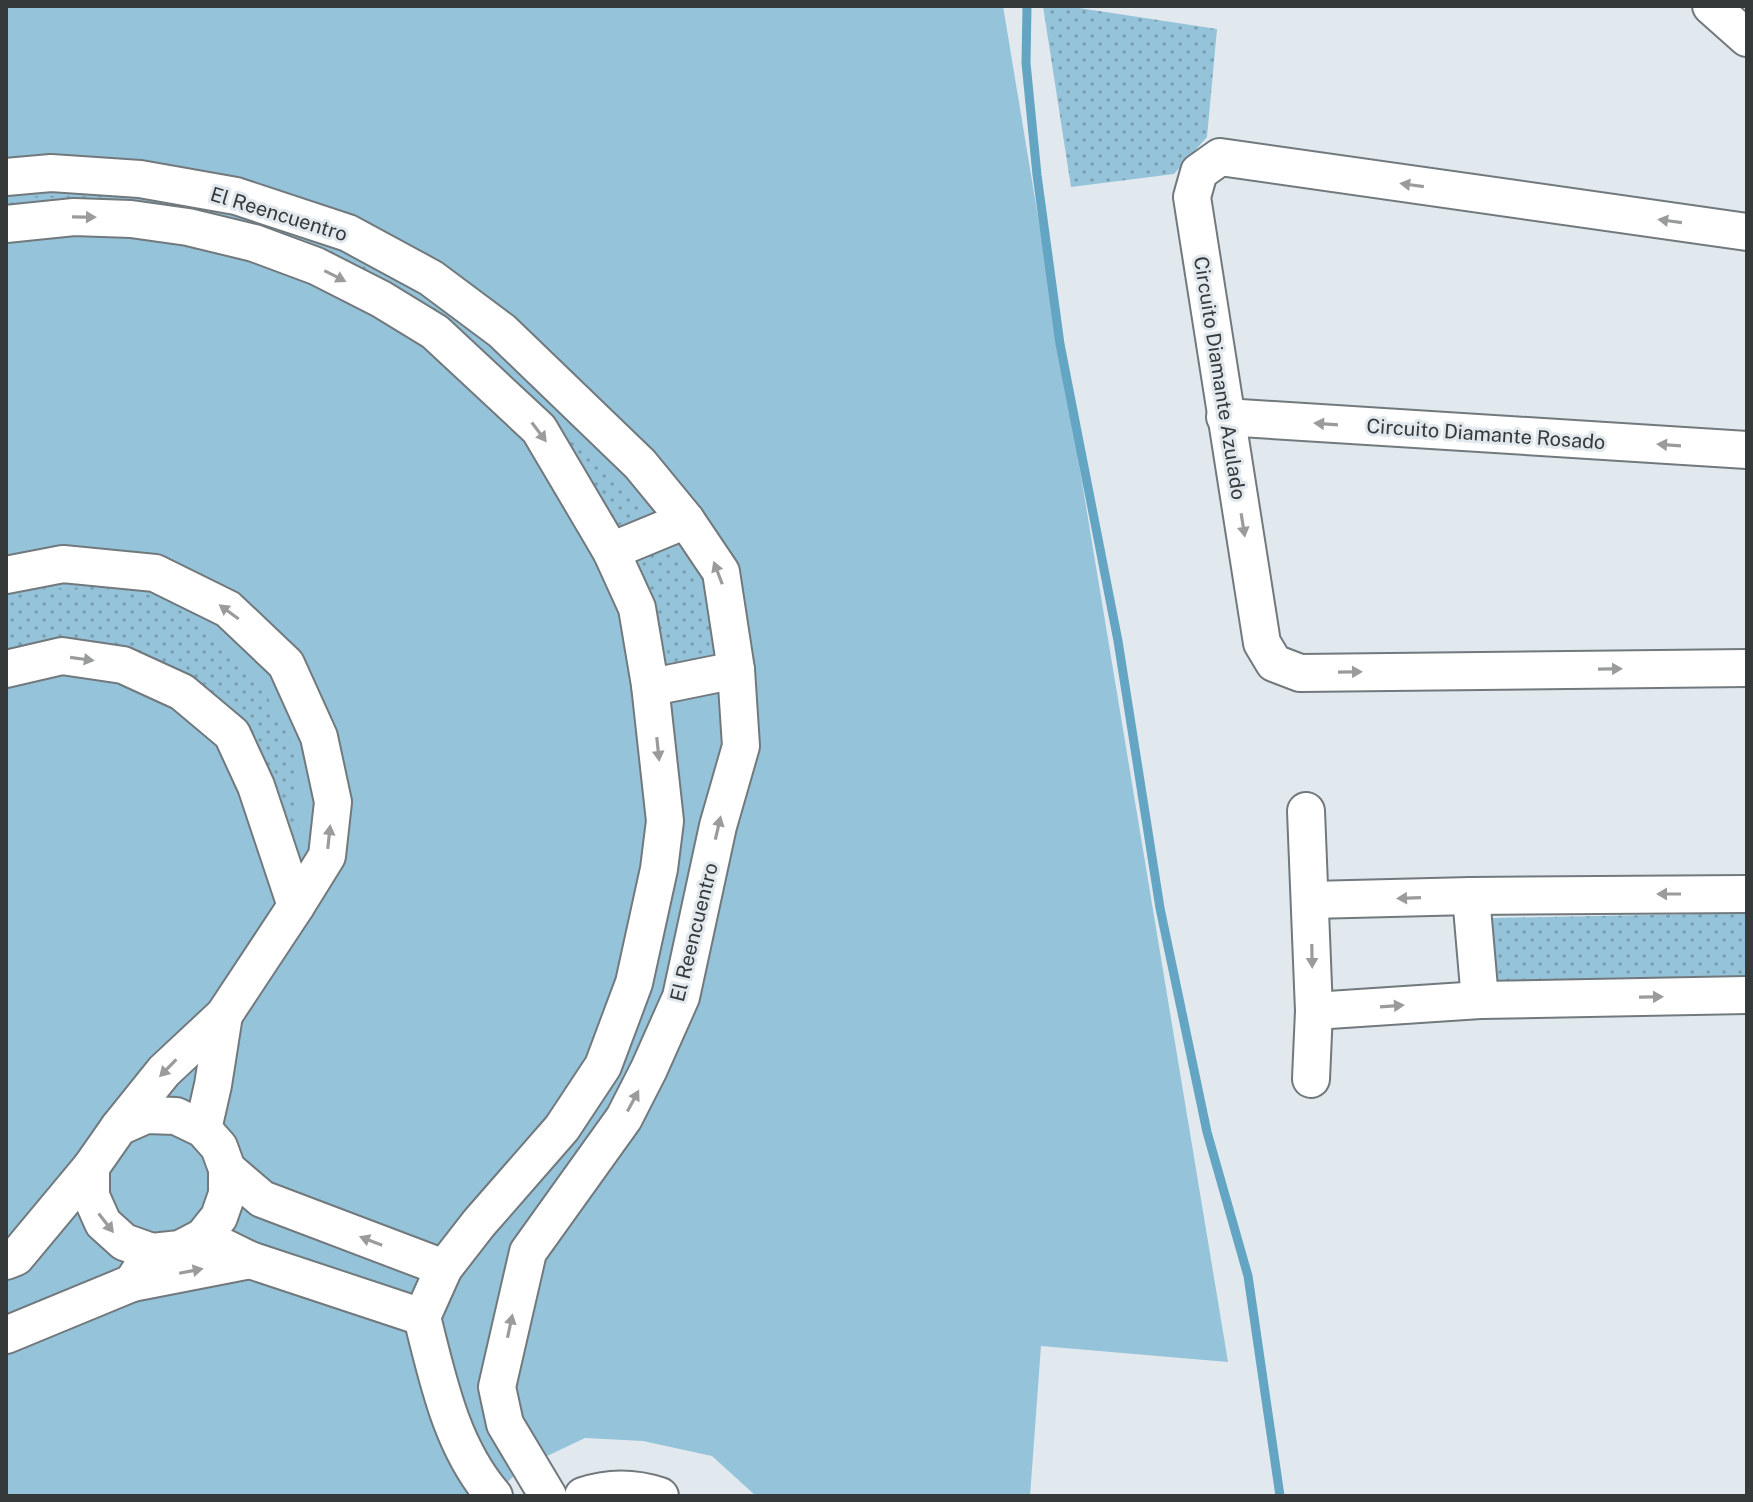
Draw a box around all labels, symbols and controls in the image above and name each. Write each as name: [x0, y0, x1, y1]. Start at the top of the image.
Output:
one-way arrow: [1399, 178, 1424, 191]
street label: El Reencuentro: [208, 182, 350, 246]
one-way arrow: [72, 211, 97, 224]
one-way arrow: [1657, 214, 1682, 227]
street label: Circuito Diamante Azulado: [1189, 254, 1251, 502]
one-way arrow: [323, 269, 346, 282]
street label: Circuito Diamante Rosado: [1366, 414, 1606, 454]
one-way arrow: [1313, 417, 1338, 430]
one-way arrow: [531, 422, 546, 443]
one-way arrow: [1656, 438, 1681, 451]
one-way arrow: [1237, 513, 1250, 538]
one-way arrow: [711, 561, 724, 585]
one-way arrow: [219, 604, 239, 620]
one-way arrow: [70, 653, 95, 665]
one-way arrow: [1598, 663, 1623, 675]
one-way arrow: [1338, 666, 1363, 678]
one-way arrow: [651, 737, 664, 762]
one-way arrow: [712, 815, 725, 840]
one-way arrow: [322, 824, 335, 849]
street label: El Reencuentro: [665, 860, 723, 1004]
one-way arrow: [1656, 888, 1681, 900]
one-way arrow: [1396, 891, 1421, 904]
one-way arrow: [1306, 944, 1319, 969]
one-way arrow: [1639, 990, 1664, 1003]
one-way arrow: [1380, 999, 1405, 1012]
one-way arrow: [159, 1058, 178, 1077]
one-way arrow: [625, 1090, 639, 1112]
one-way arrow: [98, 1213, 114, 1233]
one-way arrow: [359, 1234, 383, 1247]
one-way arrow: [179, 1265, 204, 1277]
one-way arrow: [504, 1313, 516, 1338]

